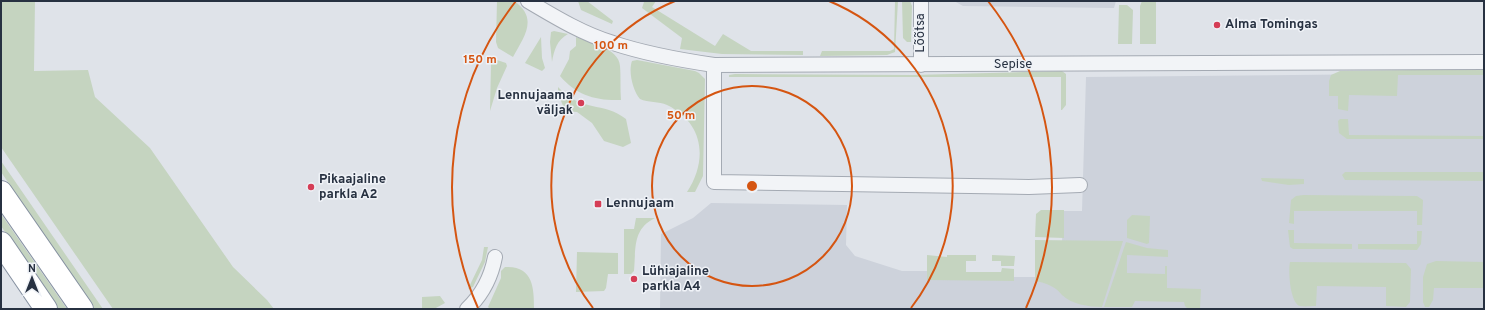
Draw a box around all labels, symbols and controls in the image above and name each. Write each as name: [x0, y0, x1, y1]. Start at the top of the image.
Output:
street label: Lõõtsa: [913, 13, 929, 53]
place label: Alma Tomingas: [1225, 17, 1318, 33]
marker: Alma Tomingas: [1212, 20, 1222, 30]
text: 100 m: [594, 38, 628, 54]
text: 150 m: [463, 52, 497, 68]
street label: Sepise: [994, 57, 1032, 73]
place label: Lennujaama väljak: [498, 88, 573, 119]
marker: Lennujaama väljak: [576, 98, 586, 108]
text: 50 m: [667, 108, 695, 124]
place label: Pikaajaline parkla A2: [319, 172, 386, 203]
centre of rings: [745, 179, 759, 193]
marker: Pikaajaline parkla A2: [306, 182, 316, 192]
place label: Lennujaam: [606, 196, 674, 212]
marker: Lennujaam: [593, 199, 603, 209]
north arrow: [12, 258, 52, 298]
text: N: [28, 262, 36, 276]
place label: Lühiajaline parkla A4: [642, 264, 709, 295]
marker: Lühiajaline parkla A4: [629, 274, 639, 284]

